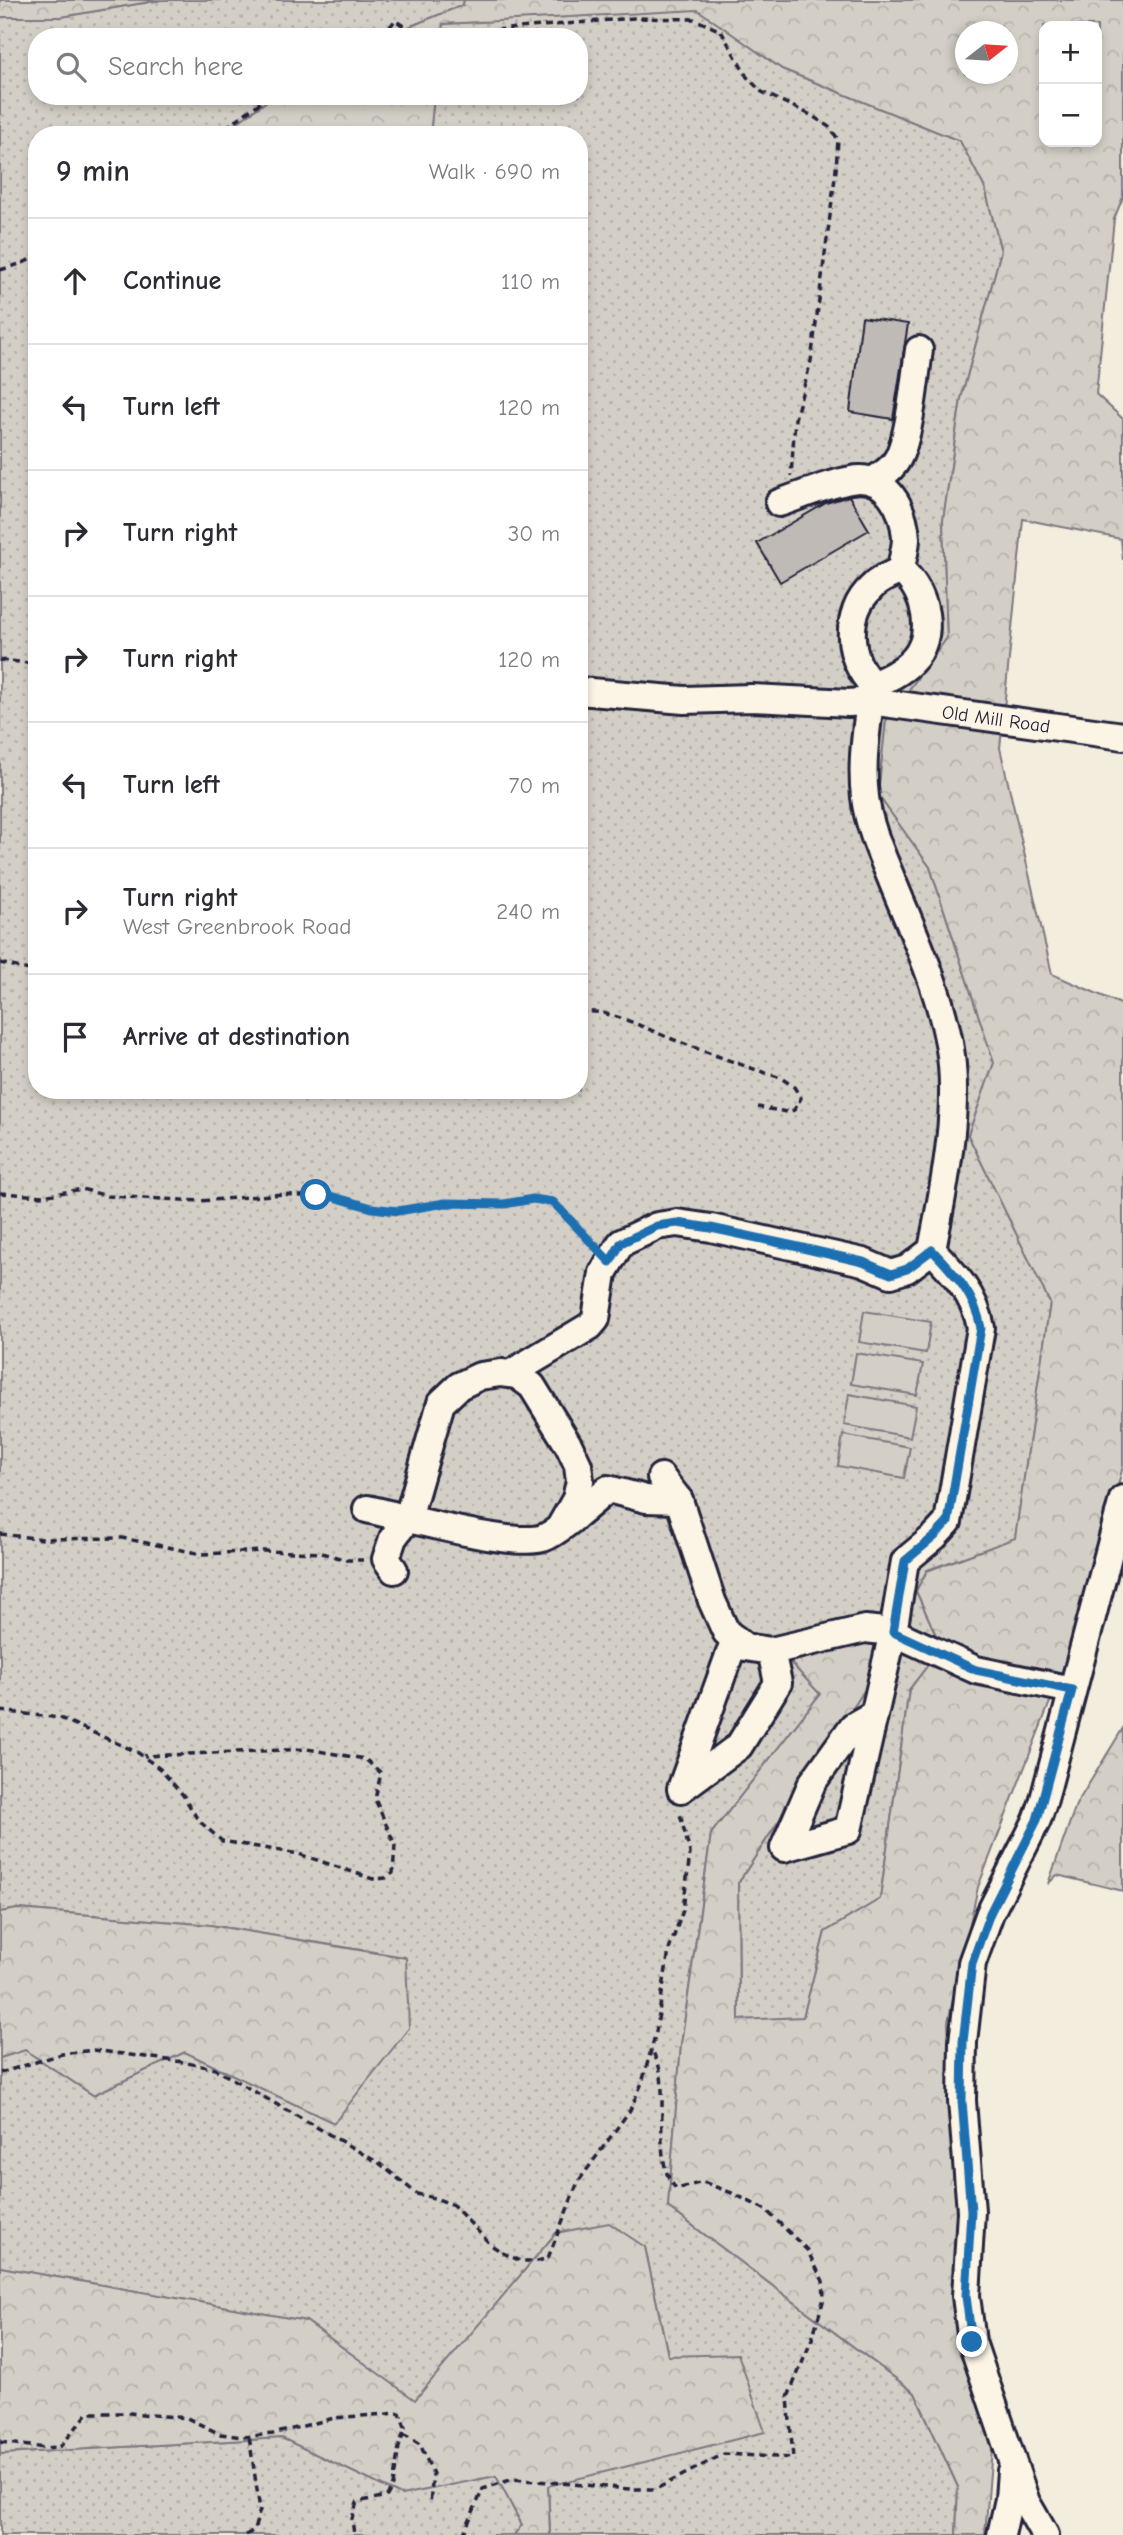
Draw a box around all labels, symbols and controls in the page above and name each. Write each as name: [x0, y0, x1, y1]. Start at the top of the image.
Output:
north arrow: [955, 21, 1018, 84]
map controls: [1039, 21, 1102, 147]
button: +: [1039, 21, 1102, 84]
search box: [28, 28, 588, 105]
icon: search: [52, 48, 90, 86]
text: Search here: [108, 52, 243, 82]
button: −: [1039, 84, 1102, 147]
text: 9 min: [56, 154, 130, 189]
text: Walk · 690 m: [429, 158, 560, 185]
icon: ahead: [56, 262, 94, 300]
text: Continue: [123, 266, 221, 296]
text: 110 m: [501, 268, 560, 295]
icon: left: [56, 388, 94, 426]
text: Turn left: [123, 392, 220, 422]
text: 120 m: [498, 394, 560, 421]
icon: right: [56, 514, 94, 552]
text: Turn right: [123, 518, 237, 548]
text: 30 m: [508, 520, 560, 547]
icon: right: [56, 640, 94, 678]
text: Turn right: [123, 644, 237, 674]
text: 120 m: [498, 646, 560, 673]
street label: Old Mill Road: [941, 701, 1052, 738]
icon: left: [56, 766, 94, 804]
text: Turn left: [123, 770, 220, 800]
text: 70 m: [508, 772, 560, 799]
text: Turn right: [123, 883, 237, 913]
icon: right: [56, 892, 94, 930]
text: 240 m: [496, 898, 560, 925]
text: West Greenbrook Road: [123, 913, 352, 940]
icon: arrive: [56, 1018, 94, 1056]
text: Arrive at destination: [123, 1022, 350, 1052]
route start: [300, 1179, 331, 1210]
route end: [956, 2326, 987, 2357]

